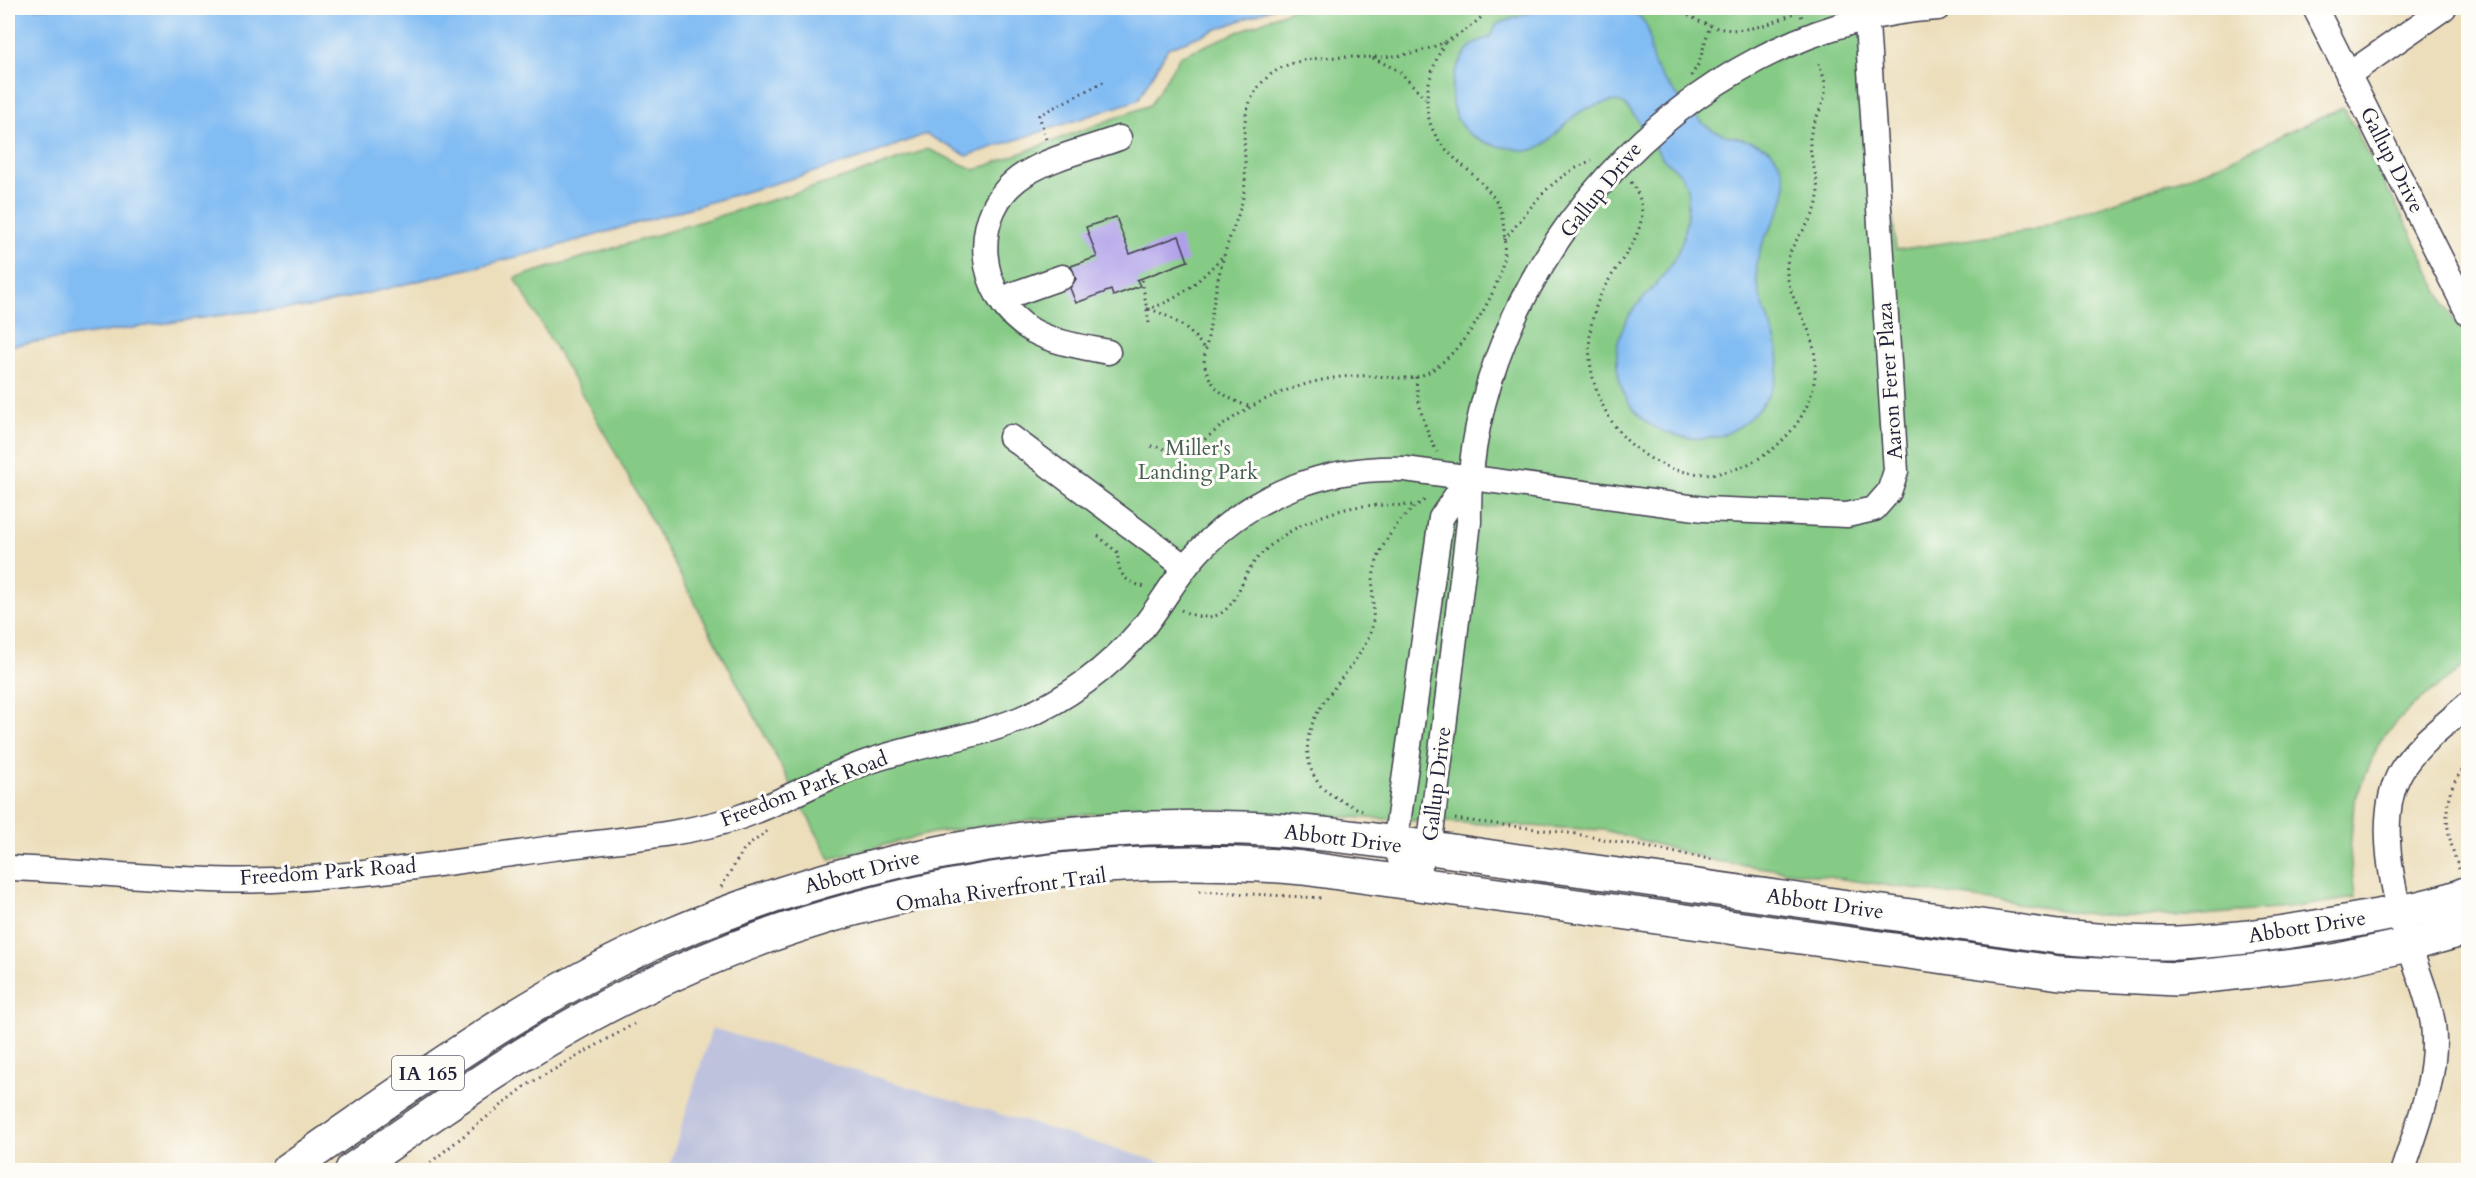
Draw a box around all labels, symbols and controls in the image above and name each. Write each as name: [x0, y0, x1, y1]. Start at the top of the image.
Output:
street label: Gallup Drive: [2353, 102, 2431, 218]
street label: Gallup Drive: [1553, 136, 1649, 244]
street label: Aaron Ferer Plaza: [1870, 301, 1910, 461]
park label: Miller's Landing Park: [1138, 434, 1259, 487]
street label: Gallup Drive: [1416, 725, 1458, 843]
street label: Freedom Park Road: [716, 744, 892, 834]
street label: Abbott Drive: [1282, 817, 1404, 861]
street label: Abbott Drive: [801, 843, 923, 901]
street label: Freedom Park Road: [239, 851, 417, 893]
street label: Omaha Riverfront Trail: [894, 861, 1108, 919]
street label: Abbott Drive: [1764, 881, 1886, 927]
street label: Abbott Drive: [2246, 903, 2368, 951]
road number: IA 165: [392, 1056, 464, 1090]

